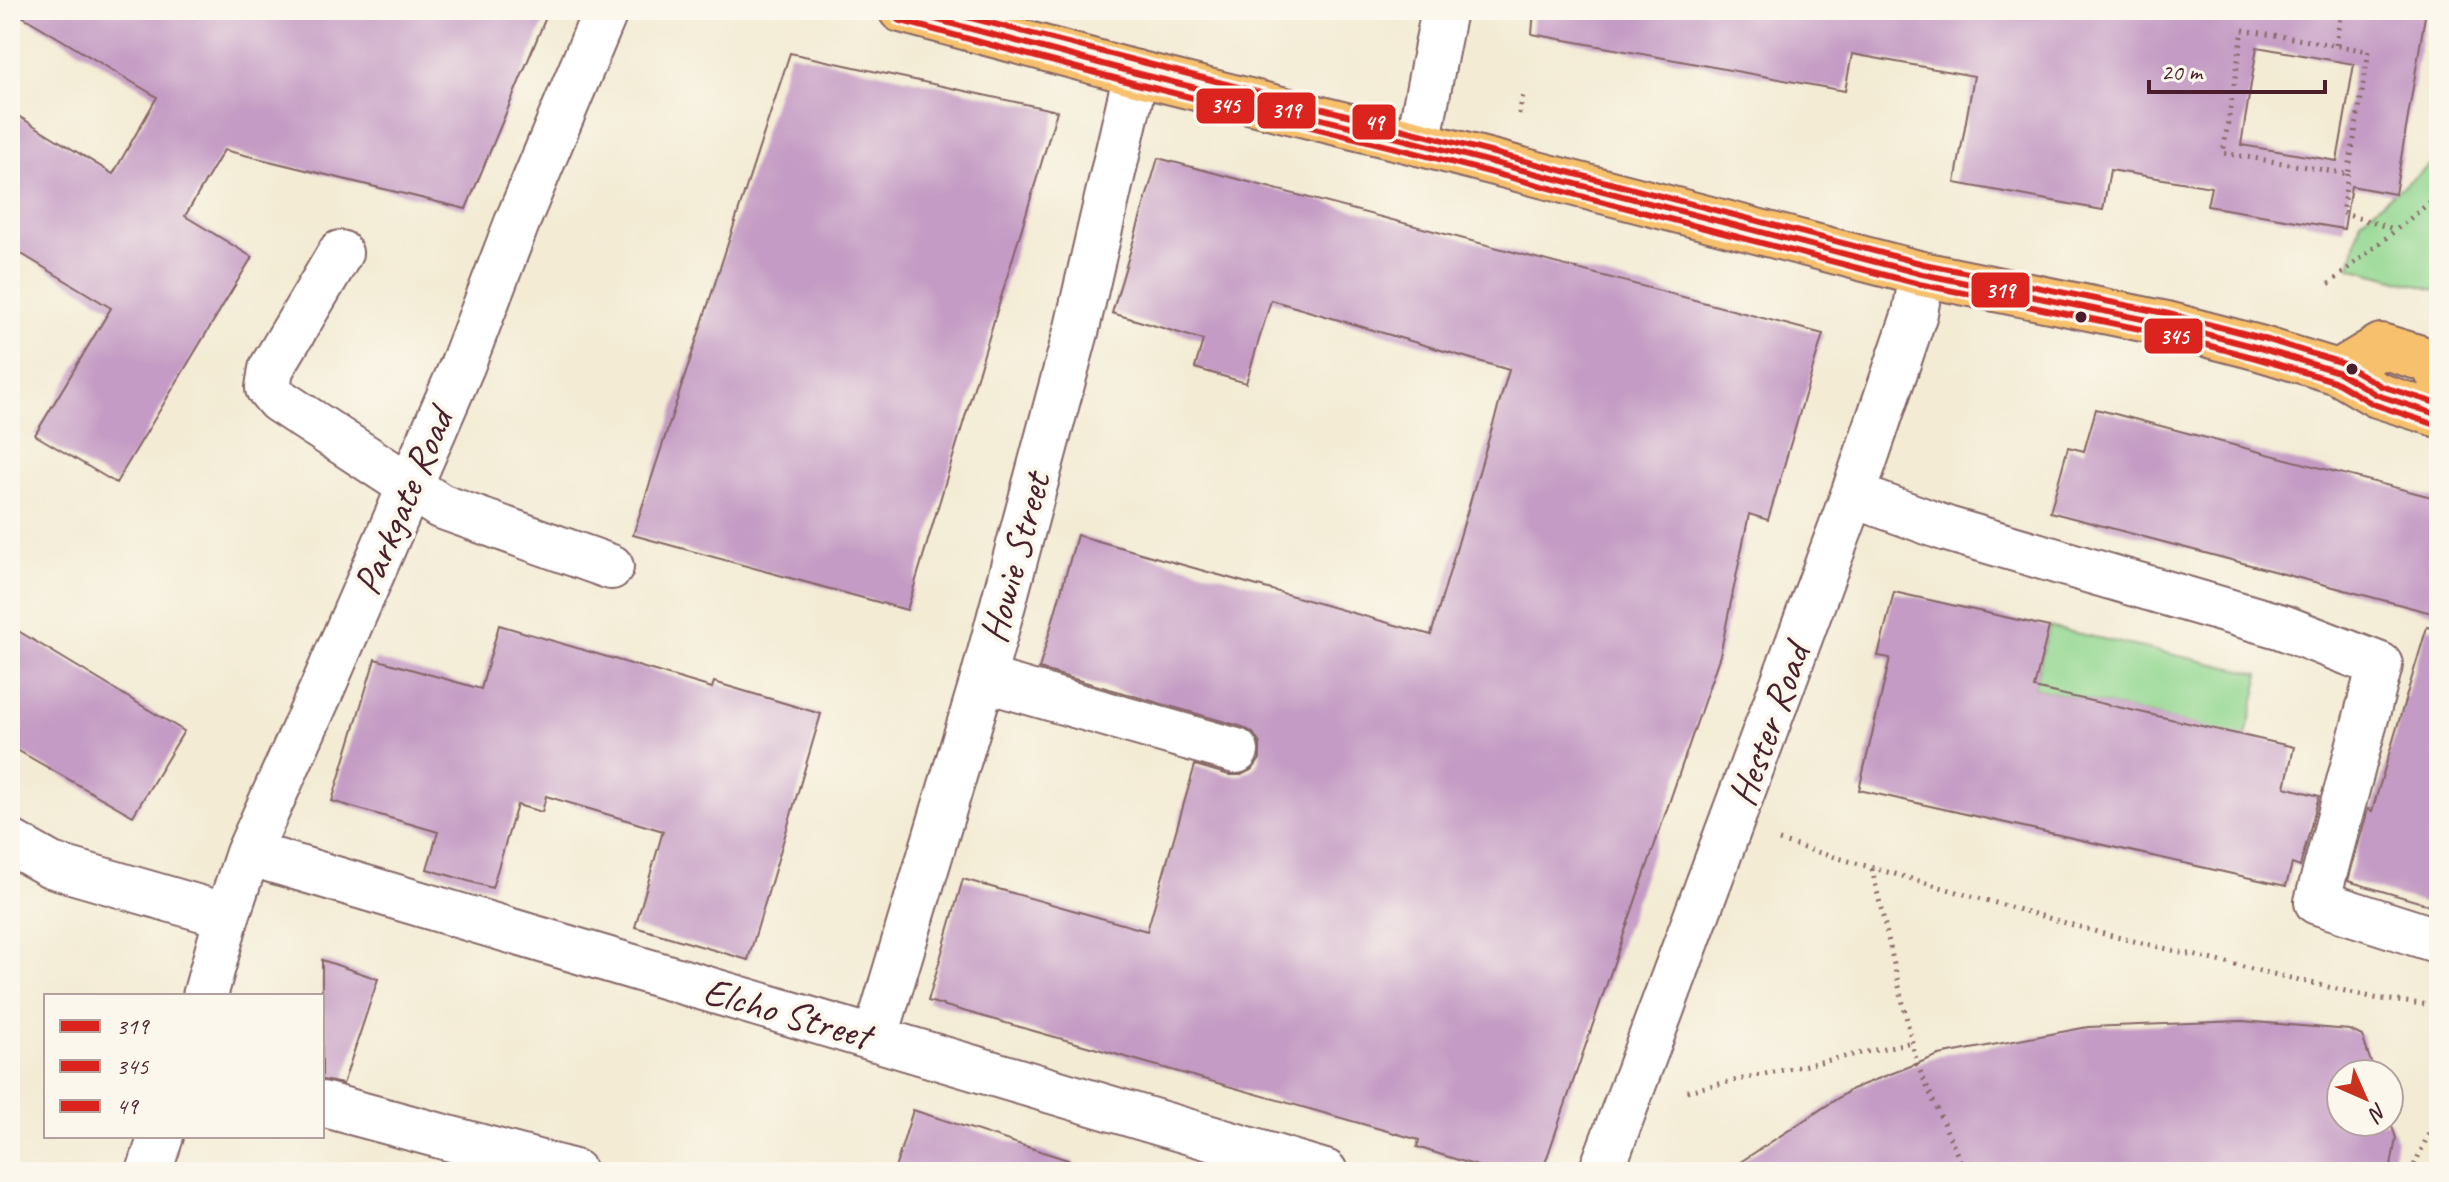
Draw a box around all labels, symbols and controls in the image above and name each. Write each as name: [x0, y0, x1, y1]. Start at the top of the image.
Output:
scale bar: [2149, 44, 2325, 94]
text: 20 m: [2161, 57, 2204, 87]
line badge: 345: [1195, 87, 1256, 125]
line badge: 319: [1256, 91, 1317, 130]
text: 345: [1210, 92, 1242, 120]
text: 319: [1271, 97, 1303, 125]
line badge: 49: [1351, 103, 1397, 141]
text: 49: [1364, 109, 1386, 137]
line badge: 319: [1970, 271, 2031, 309]
text: 319: [1985, 277, 2017, 305]
unlabelled marker: [2073, 309, 2089, 325]
line badge: 345: [2143, 317, 2204, 355]
text: 345: [2159, 323, 2191, 351]
unlabelled marker: [2344, 361, 2360, 377]
street label: Parkgate Road: [342, 396, 467, 602]
street label: Howie Street: [968, 464, 1063, 648]
street label: Hester Road: [1717, 632, 1823, 812]
street label: Elcho Street: [698, 965, 882, 1062]
legend: [44, 994, 324, 1138]
text: 319: [116, 1011, 151, 1041]
text: 345: [116, 1051, 150, 1081]
north arrow: [2325, 1058, 2405, 1138]
text: 49: [116, 1091, 140, 1121]
text: N: [2361, 1097, 2393, 1129]

